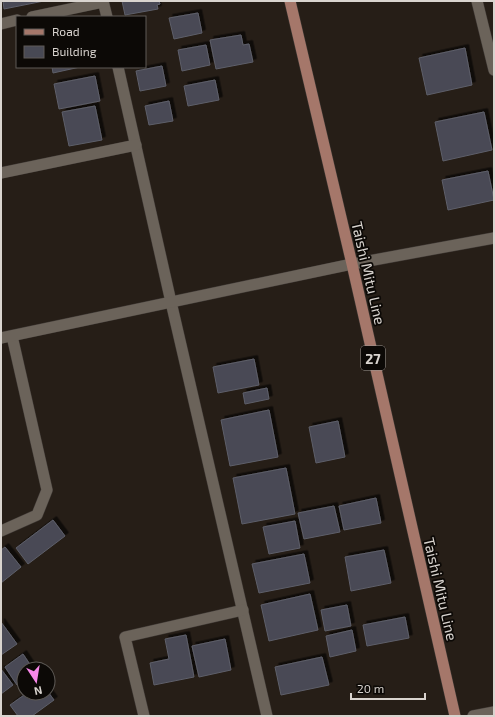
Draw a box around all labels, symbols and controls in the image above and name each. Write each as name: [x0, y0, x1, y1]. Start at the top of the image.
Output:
legend: [16, 16, 146, 68]
text: Road: [52, 24, 80, 38]
text: Building: [52, 44, 97, 58]
street label: Taishi Mitu Line: [348, 220, 390, 326]
road number: 27: [361, 346, 385, 370]
street label: Taishi Mitu Line: [420, 536, 462, 642]
north arrow: [16, 661, 56, 701]
scale bar: [351, 675, 425, 701]
text: 20 m: [357, 681, 384, 695]
text: N: [33, 684, 43, 698]

